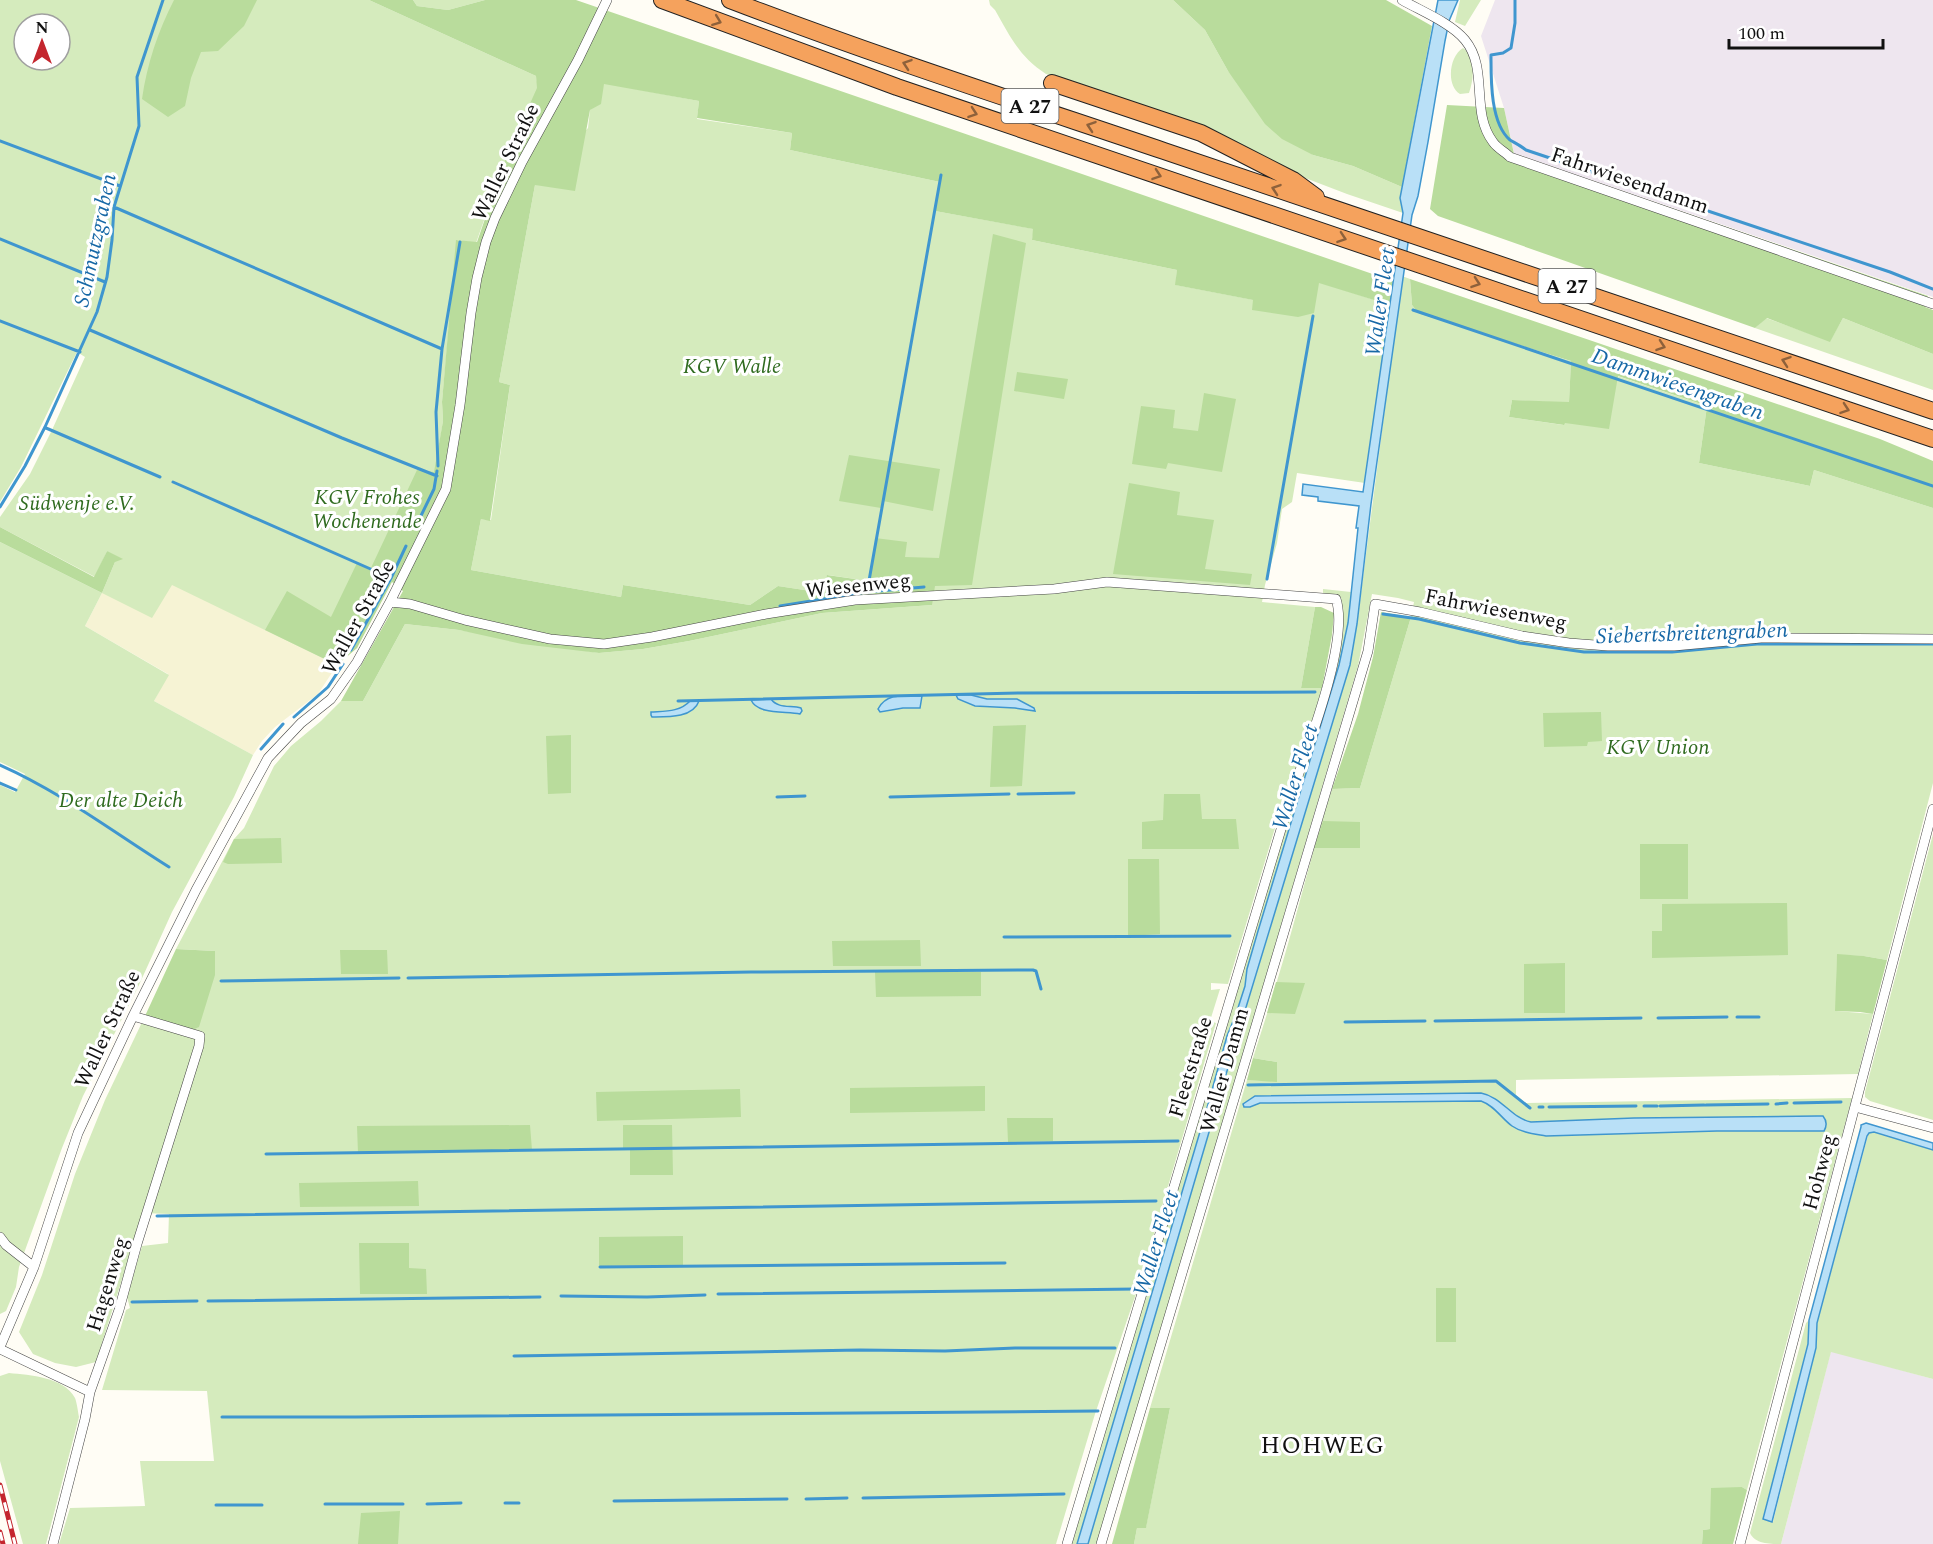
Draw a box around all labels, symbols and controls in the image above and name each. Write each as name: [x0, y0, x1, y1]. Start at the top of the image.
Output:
north arrow: [12, 12, 72, 72]
scale bar: [1729, 12, 1884, 50]
one-way arrow: [711, 13, 722, 26]
text: N: [35, 16, 49, 40]
text: 100 m: [1738, 20, 1785, 47]
one-way arrow: [902, 58, 913, 71]
road number: A 27: [1002, 89, 1058, 123]
street label: Waller Straße: [464, 98, 548, 227]
one-way arrow: [967, 105, 978, 118]
one-way arrow: [1086, 121, 1097, 134]
street label: Fahrwiesendamm: [1546, 139, 1713, 223]
one-way arrow: [1151, 168, 1162, 180]
water label: Schmutzgraben: [65, 170, 126, 310]
one-way arrow: [1271, 184, 1282, 197]
one-way arrow: [1336, 230, 1347, 243]
water label: Waller Fleet: [1357, 245, 1405, 359]
road number: A 27: [1538, 269, 1596, 303]
one-way arrow: [1470, 276, 1481, 288]
water label: Dammwiesengraben: [1587, 339, 1768, 429]
one-way arrow: [1655, 339, 1666, 351]
park label: KGV Walle: [683, 351, 781, 383]
one-way arrow: [1781, 356, 1792, 368]
one-way arrow: [1839, 402, 1850, 415]
park label: KGV Frohes Wochenende: [312, 482, 422, 538]
park label: Südwenje e.V.: [19, 488, 135, 520]
street label: Waller Straße: [314, 554, 404, 681]
street label: Wiesenweg: [804, 565, 912, 607]
street label: Fahrwiesenweg: [1422, 580, 1570, 639]
water label: Siebertsbreitengraben: [1596, 614, 1789, 653]
water label: Waller Fleet: [1264, 719, 1328, 835]
park label: KGV Union: [1606, 732, 1710, 764]
park label: Der alte Deich: [59, 785, 183, 817]
street label: Waller Straße: [67, 965, 149, 1094]
street label: Waller Damm: [1192, 1004, 1258, 1137]
street label: Fleetstraße: [1160, 1013, 1222, 1122]
street label: Hohweg: [1794, 1131, 1845, 1214]
water label: Waller Fleet: [1125, 1185, 1189, 1301]
street label: Hagenweg: [78, 1233, 138, 1336]
district label: HOHWEG: [1261, 1428, 1385, 1464]

